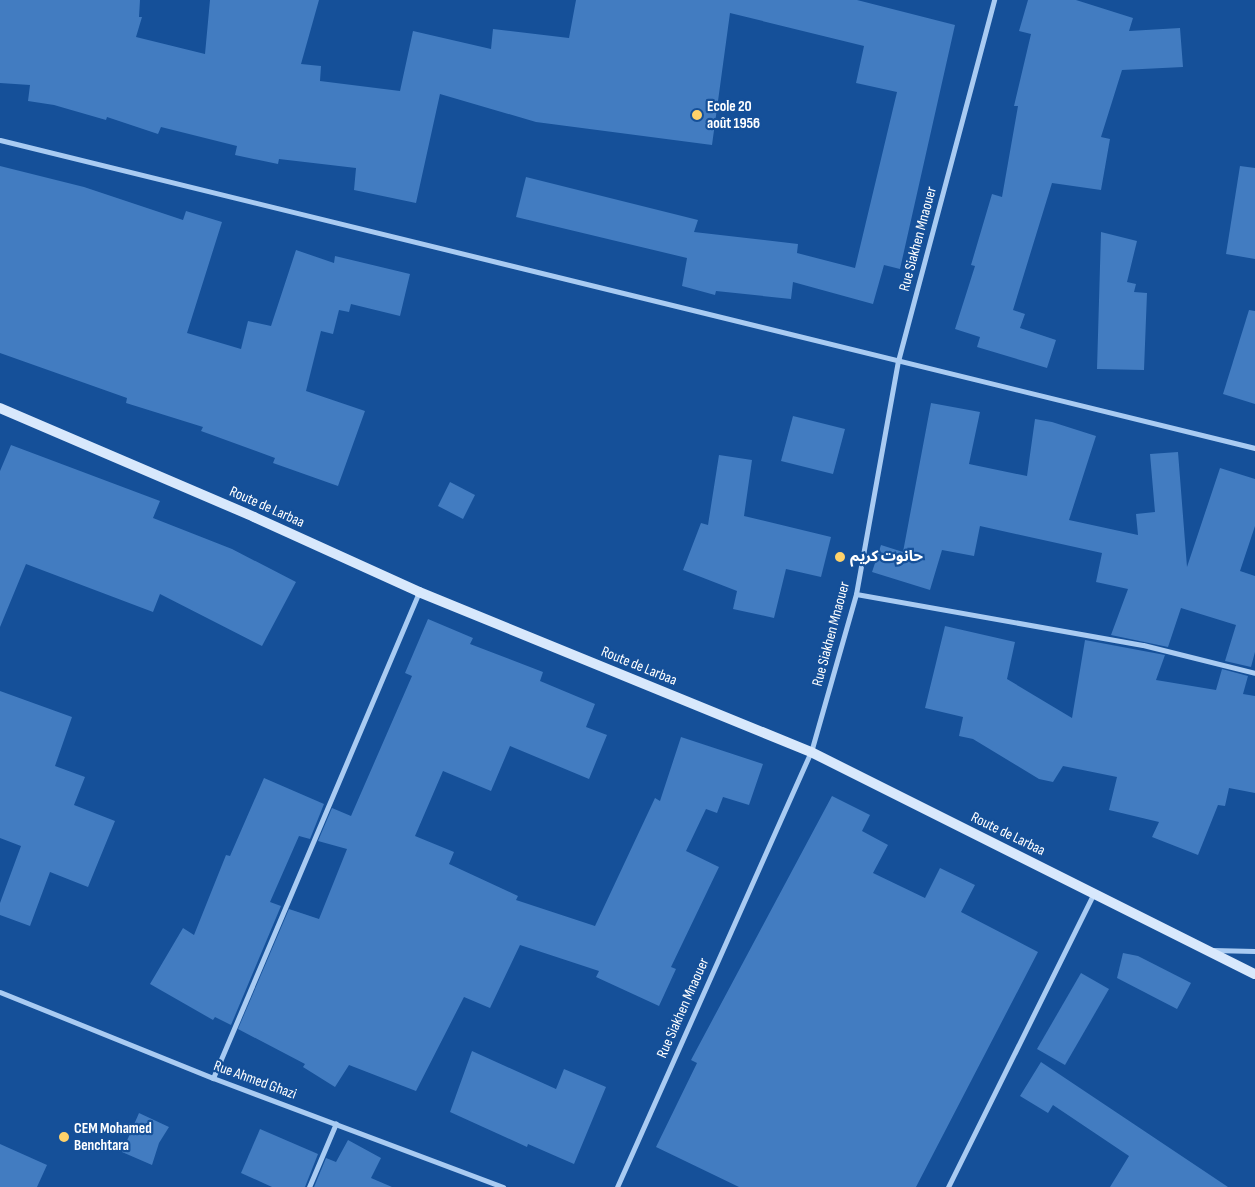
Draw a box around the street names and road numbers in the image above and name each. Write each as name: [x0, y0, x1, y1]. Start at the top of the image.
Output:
street label: Rue Siakhen Mnaouer: [895, 185, 941, 293]
street label: Route de Larbaa: [227, 482, 307, 532]
street label: Rue Siakhen Mnaouer: [808, 580, 854, 688]
street label: Route de Larbaa: [598, 643, 680, 689]
street label: Route de Larbaa: [968, 808, 1048, 860]
street label: Rue Siakhen Mnaouer: [653, 955, 713, 1061]
street label: Rue Ahmed Ghazi: [211, 1057, 299, 1103]

